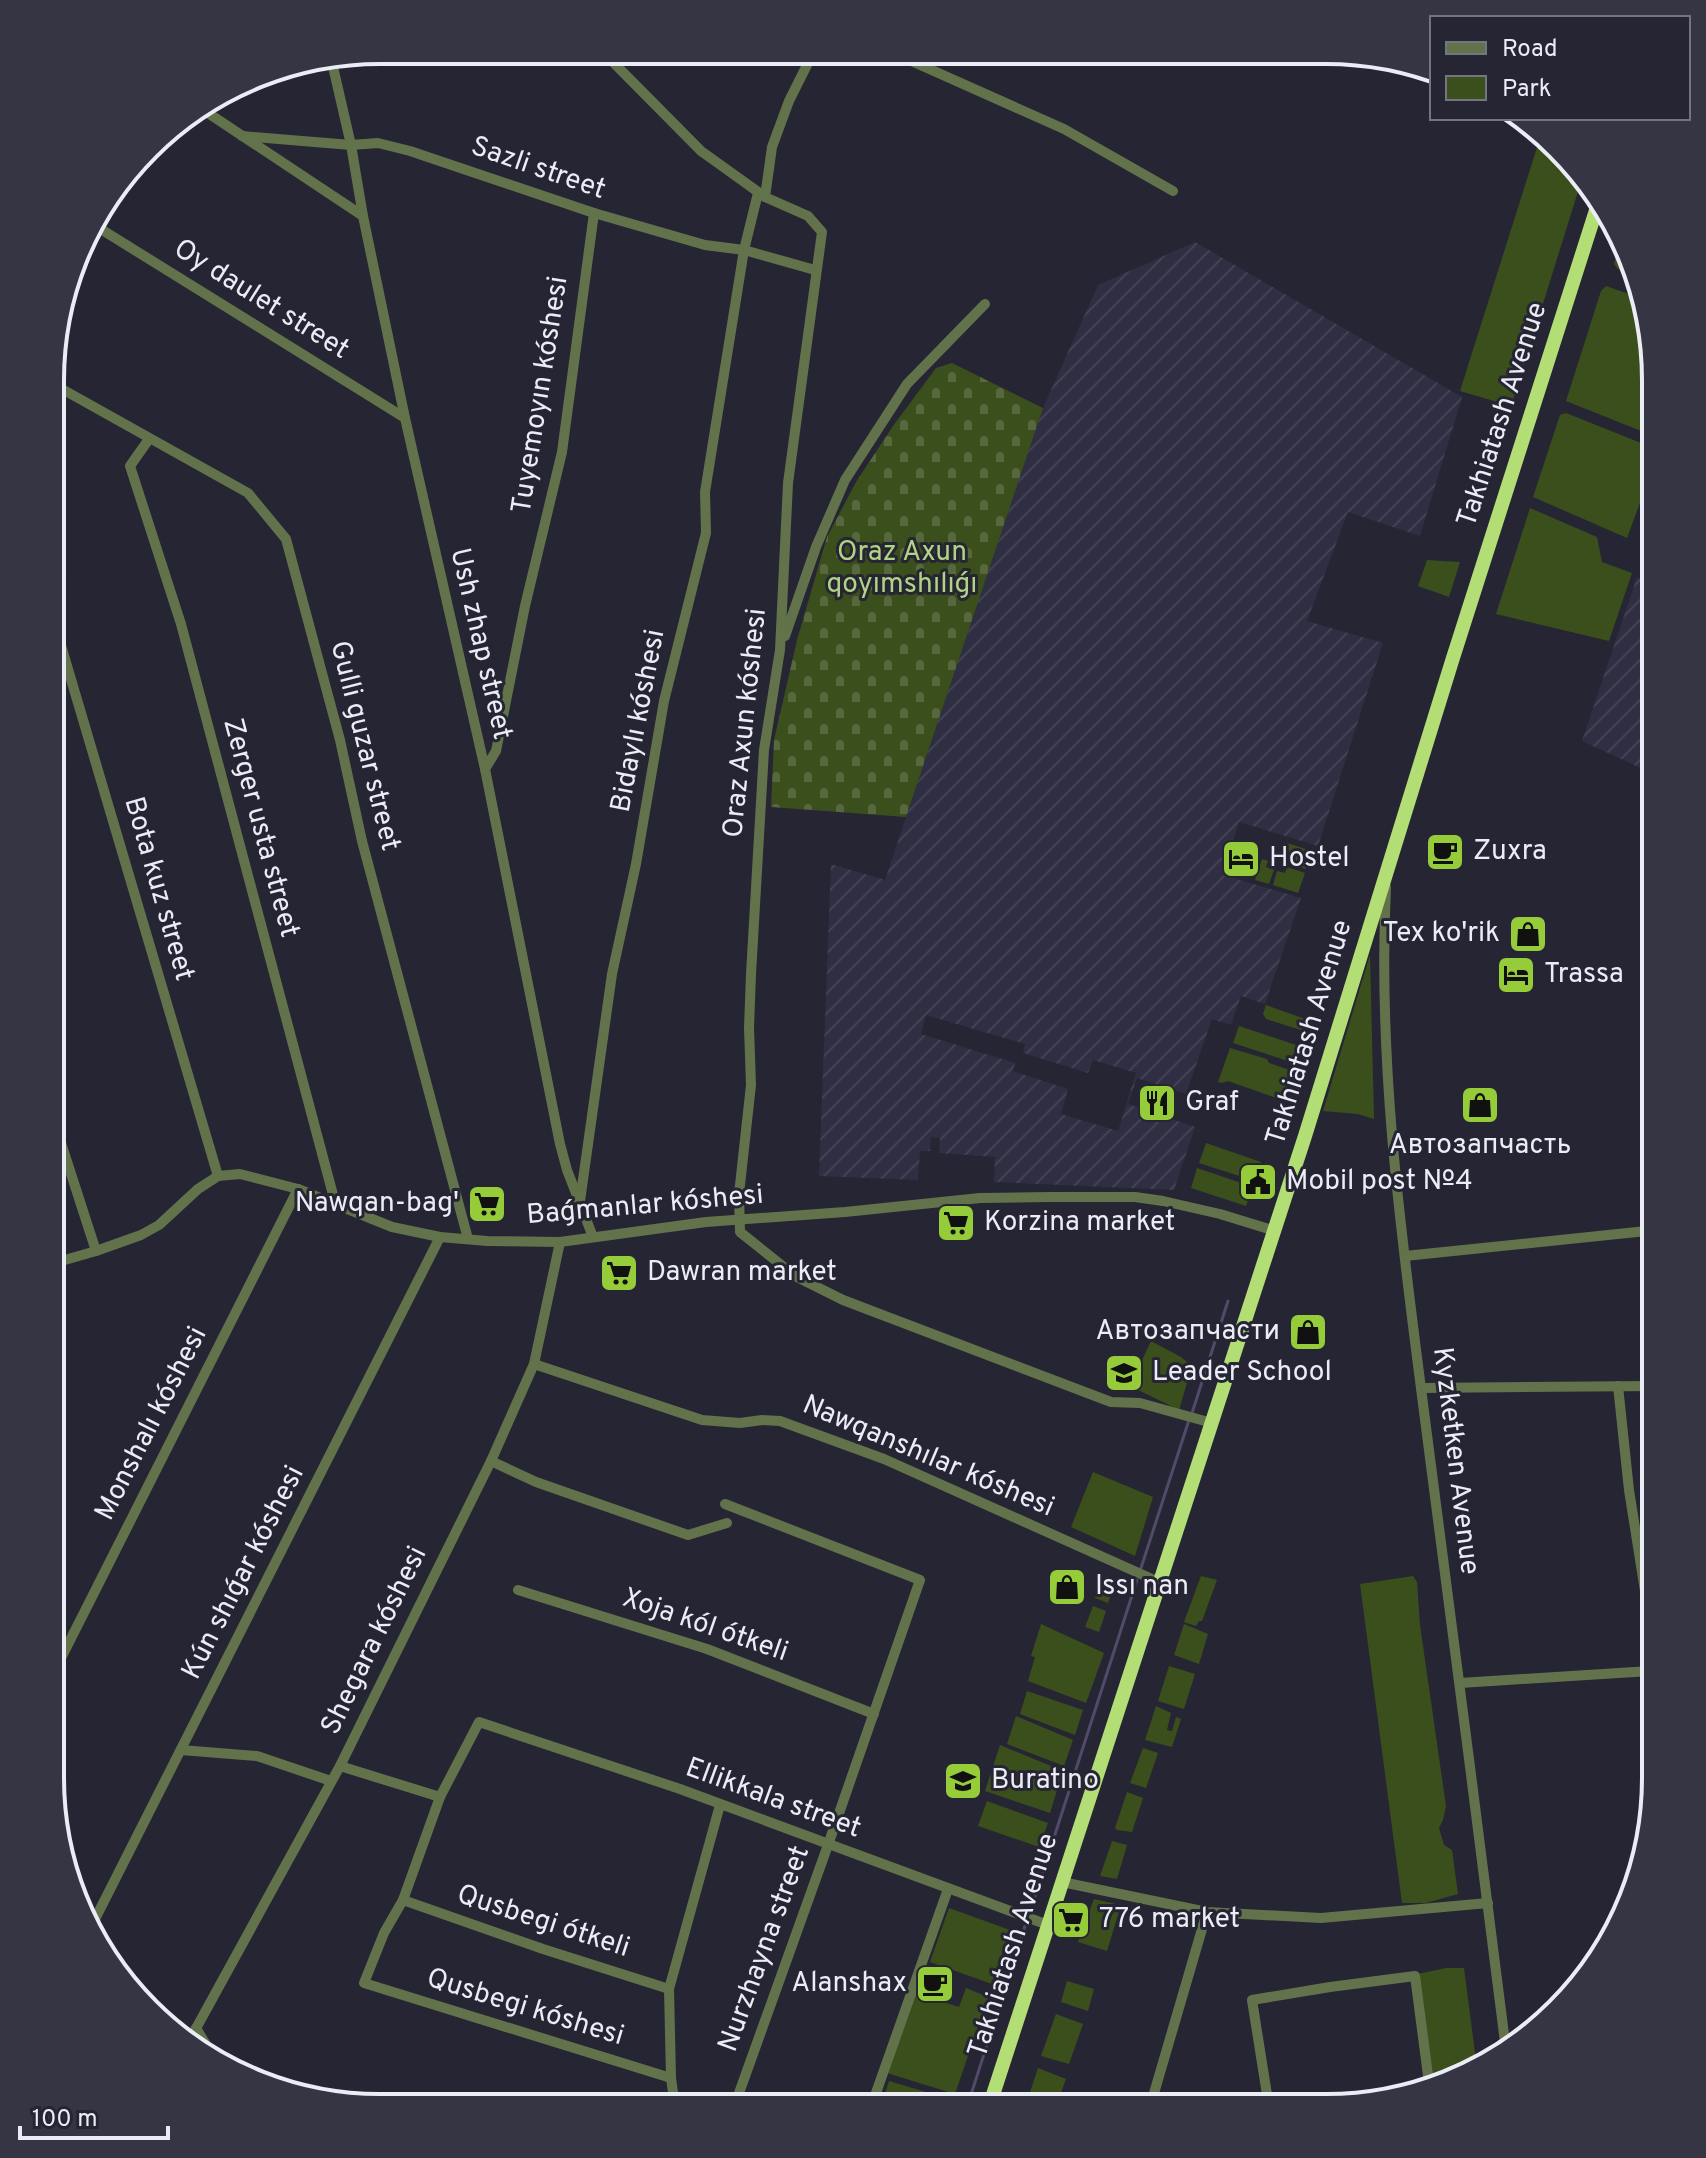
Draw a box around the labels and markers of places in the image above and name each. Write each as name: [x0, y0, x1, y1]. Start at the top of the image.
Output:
cafe icon: Zuxra: [1424, 831, 1466, 873]
place label: Zuxra: [1473, 834, 1547, 870]
hotel icon: Hostel: [1220, 838, 1262, 880]
place label: Hostel: [1269, 841, 1350, 877]
shop icon: Tex ko'rik: [1507, 913, 1549, 955]
place label: Tex ko'rik: [1383, 916, 1500, 952]
hotel icon: Trassa: [1495, 954, 1537, 996]
place label: Trassa: [1544, 957, 1624, 993]
restaurant icon: Graf: [1136, 1082, 1178, 1124]
shop icon: Автозапчасть: [1459, 1084, 1501, 1126]
place label: Graf: [1185, 1085, 1239, 1121]
place label: Автозапчасть: [1389, 1128, 1571, 1164]
public building icon: Mobil post №4: [1237, 1161, 1279, 1203]
place label: Mobil post №4: [1286, 1164, 1473, 1200]
supermarket icon: Nawqan-bag': [466, 1183, 508, 1225]
place label: Nawqan-bag': [295, 1186, 459, 1222]
supermarket icon: Korzina market: [935, 1202, 977, 1244]
place label: Korzina market: [984, 1205, 1175, 1241]
supermarket icon: Dawran market: [598, 1252, 640, 1294]
place label: Dawran market: [647, 1255, 837, 1291]
shop icon: Автозапчасти: [1287, 1311, 1329, 1353]
place label: Автозапчасти: [1096, 1314, 1280, 1350]
school or university icon: Leader School: [1103, 1352, 1145, 1394]
place label: Leader School: [1152, 1355, 1332, 1391]
shop icon: Issı nan: [1046, 1566, 1088, 1608]
place label: Issı nan: [1095, 1569, 1189, 1605]
school or university icon: Buratino: [942, 1760, 984, 1802]
place label: Buratino: [991, 1763, 1099, 1799]
supermarket icon: 776 market: [1050, 1899, 1092, 1941]
place label: 776 market: [1099, 1902, 1240, 1938]
cafe icon: Alanshax: [914, 1963, 956, 2005]
place label: Alanshax: [791, 1966, 907, 2002]

